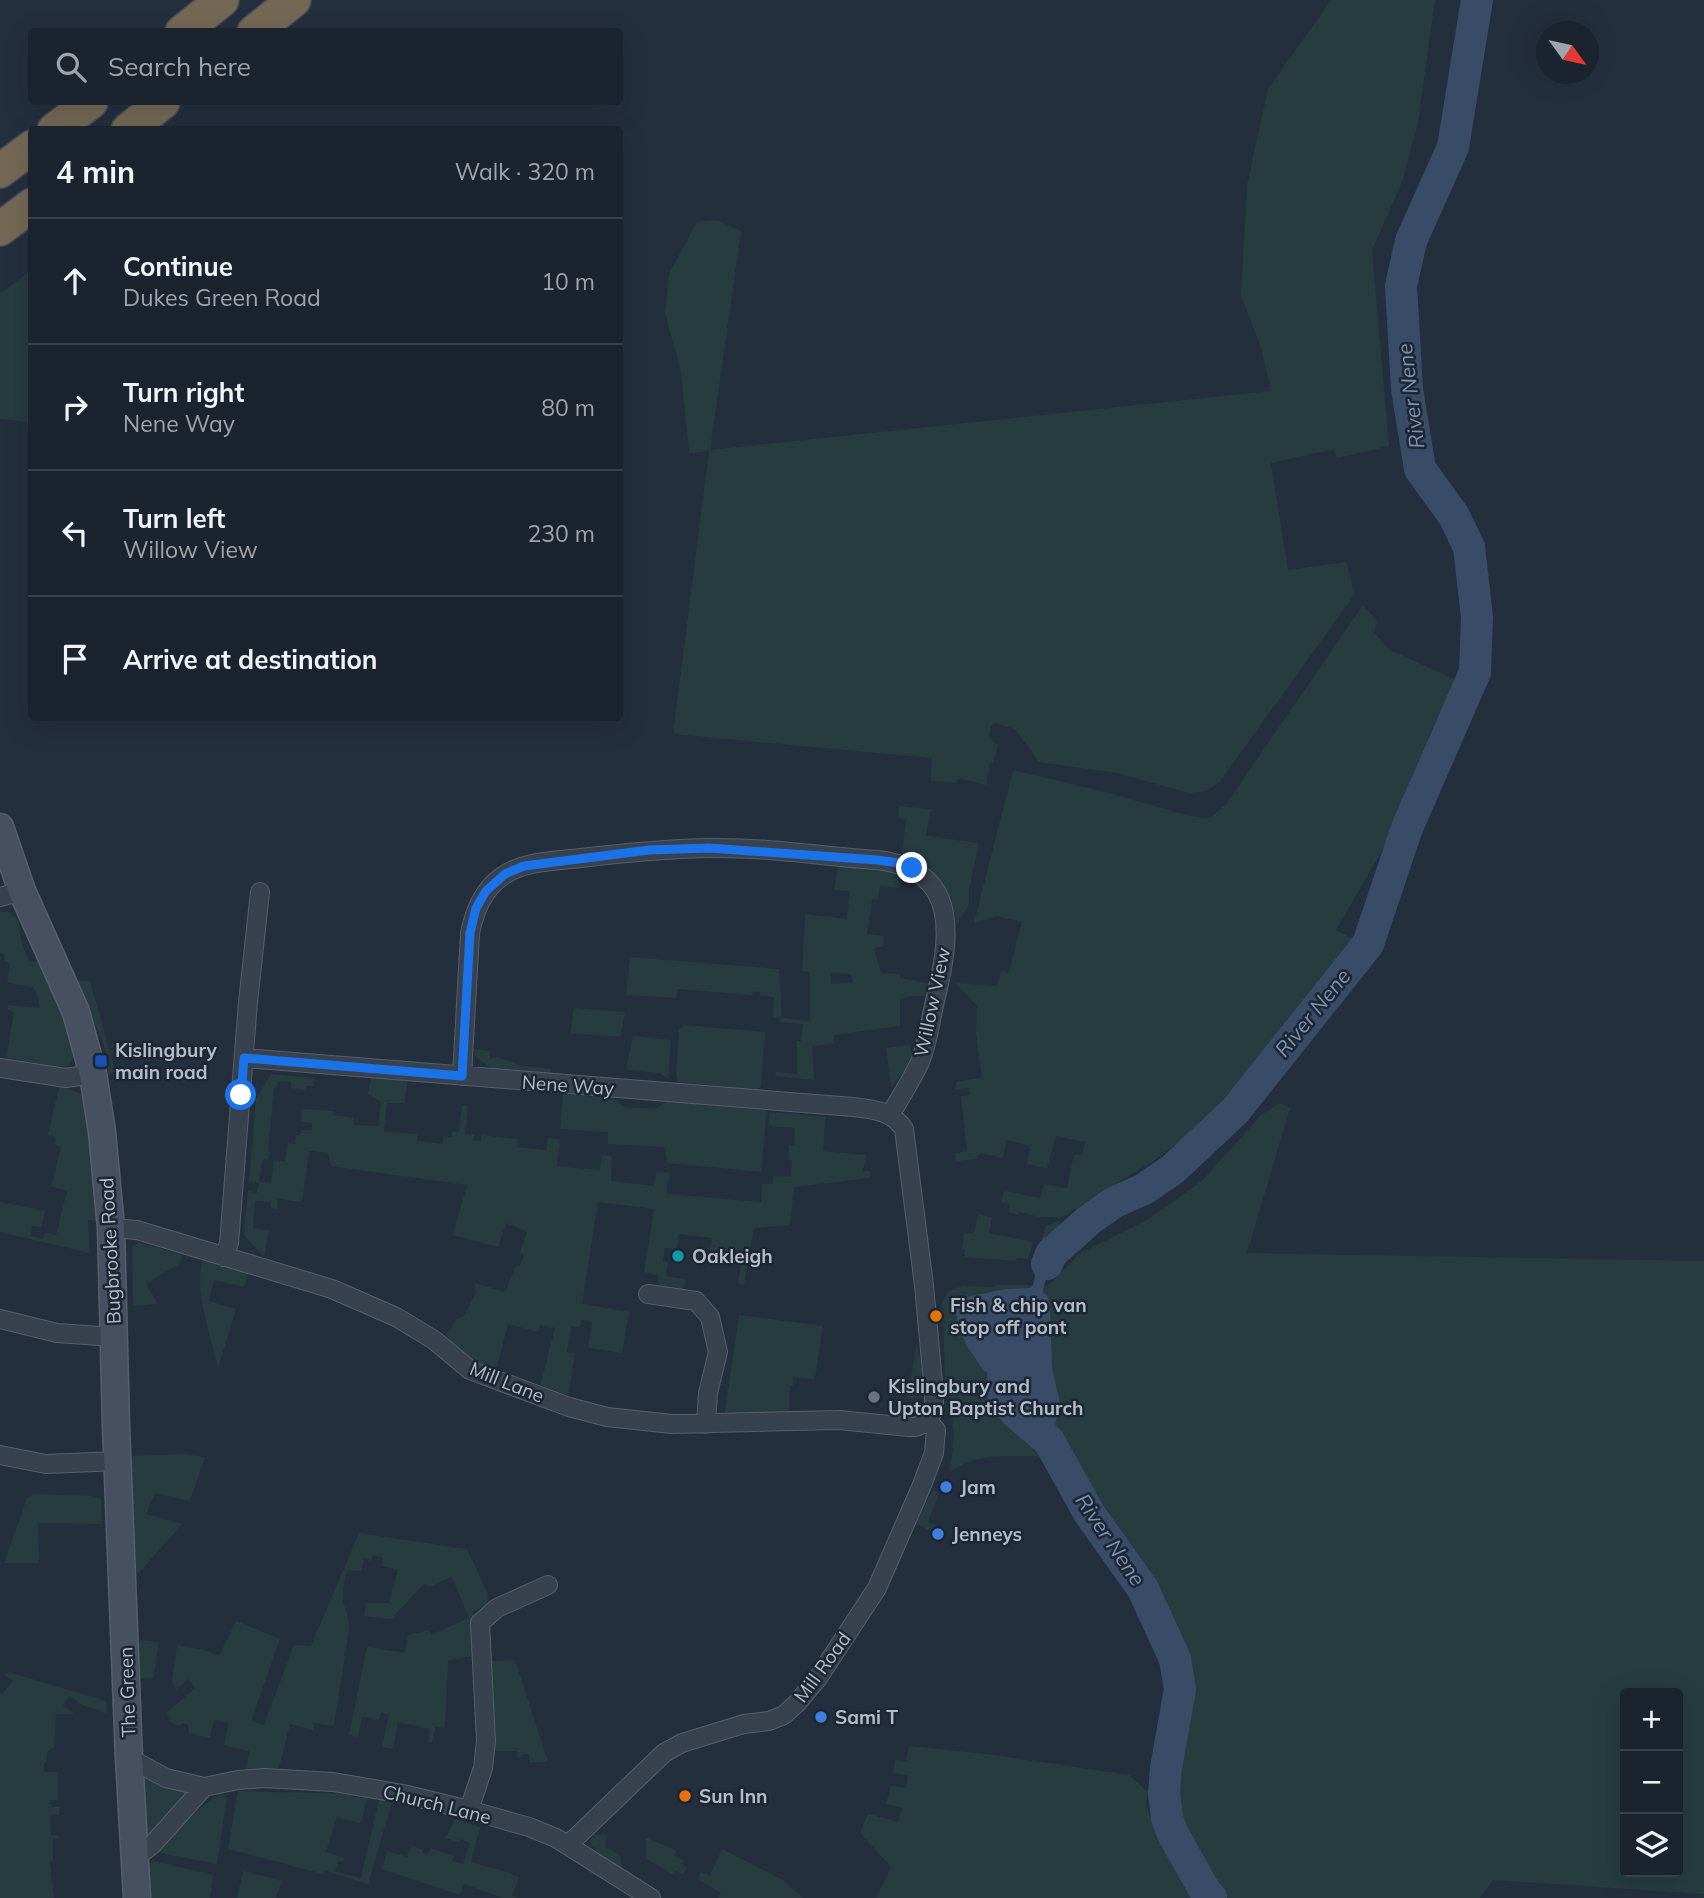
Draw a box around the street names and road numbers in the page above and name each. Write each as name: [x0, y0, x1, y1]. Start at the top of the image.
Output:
street label: Willow View: [909, 945, 955, 1059]
street label: Nene Way: [521, 1070, 615, 1100]
street label: Bugbrooke Road: [94, 1177, 126, 1325]
street label: Mill Lane: [466, 1356, 548, 1408]
street label: Mill Road: [788, 1627, 856, 1707]
street label: The Green: [113, 1646, 141, 1738]
street label: Church Lane: [380, 1779, 494, 1829]

